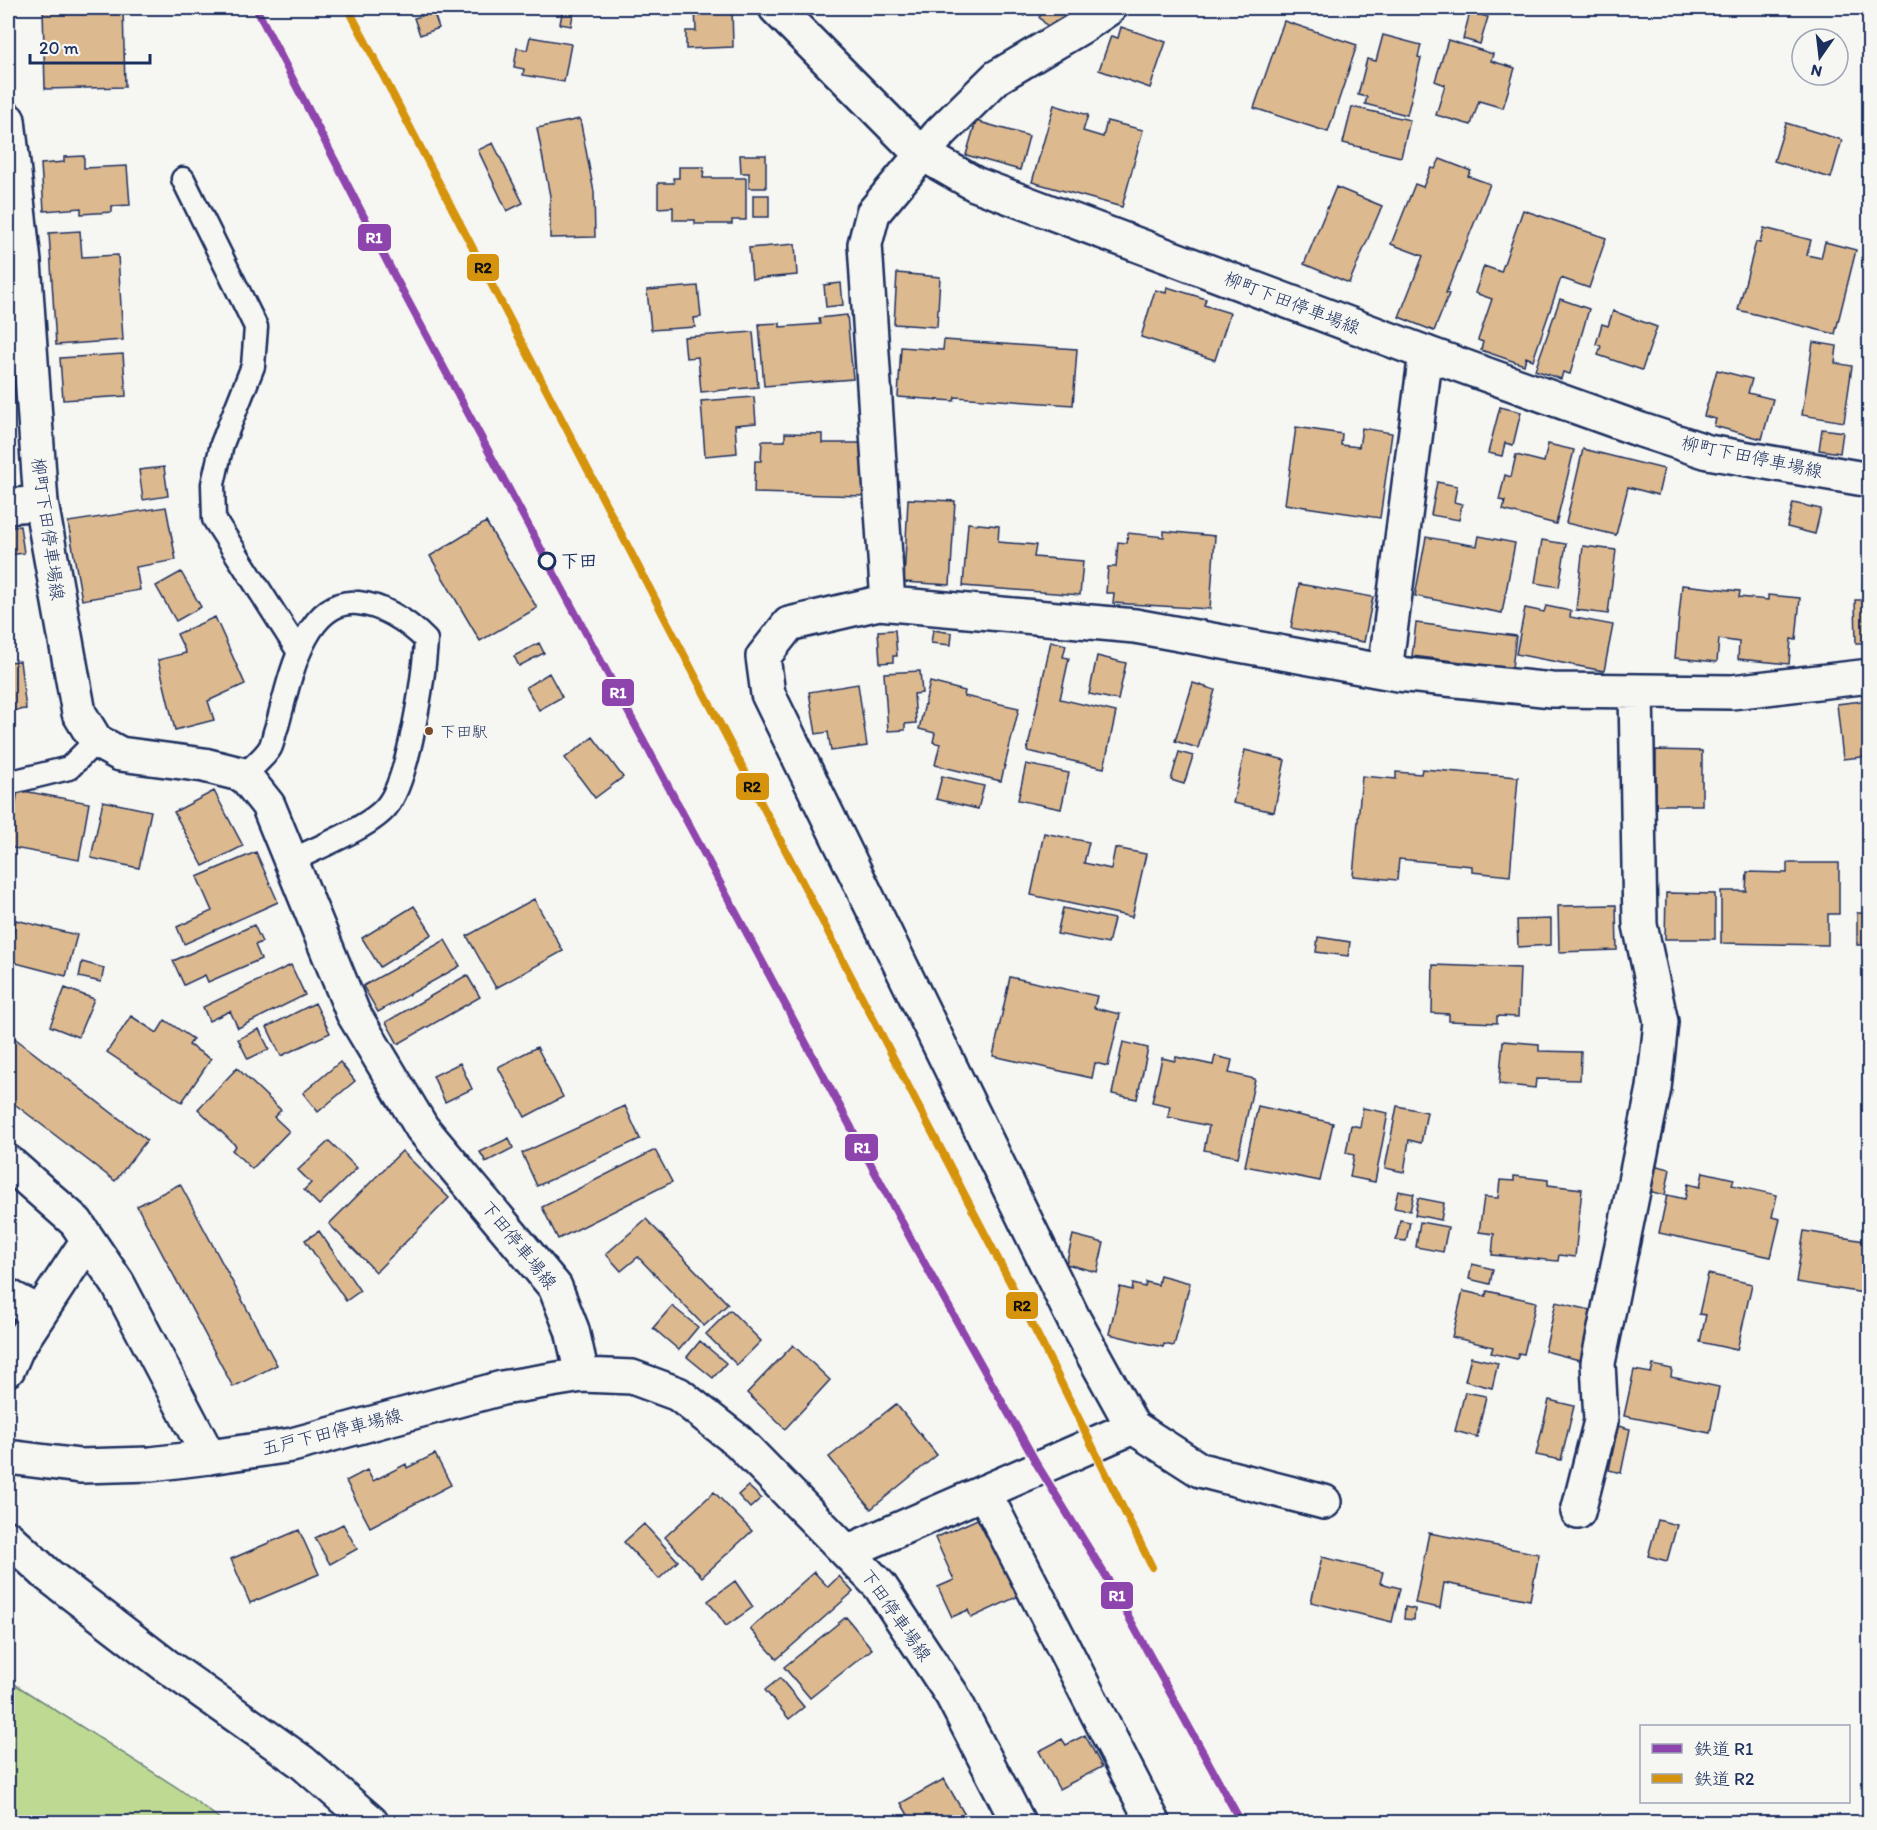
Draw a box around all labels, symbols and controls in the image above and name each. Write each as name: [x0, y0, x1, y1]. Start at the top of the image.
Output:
scale bar: [30, 27, 150, 65]
north arrow: [1790, 27, 1850, 87]
text: 20 m: [39, 37, 79, 59]
text: N: [1809, 61, 1824, 82]
line badge: R1: [357, 223, 392, 252]
text: R1: [365, 228, 383, 247]
line badge: R2: [466, 253, 500, 282]
text: R2: [474, 258, 493, 277]
street label: 柳町下田停車場線: [1221, 267, 1363, 339]
street label: 柳町下田停車場線: [1679, 431, 1825, 483]
street label: 柳町下田停車場線: [27, 456, 69, 602]
place label: 下田: [561, 550, 597, 572]
marker: 下田: [538, 552, 556, 570]
line badge: R1: [601, 678, 635, 707]
text: R1: [609, 683, 627, 702]
place label: 下田駅: [440, 722, 488, 741]
marker: 下田駅: [423, 725, 435, 737]
line badge: R2: [735, 772, 770, 801]
text: R2: [743, 777, 762, 796]
line badge: R1: [844, 1133, 879, 1162]
text: R1: [853, 1138, 871, 1157]
street label: 下田停車場線: [476, 1196, 562, 1294]
line badge: R2: [1005, 1291, 1039, 1320]
text: R2: [1013, 1296, 1032, 1315]
street label: 五戸下田停車場線: [259, 1404, 405, 1460]
street label: 下田停車場線: [856, 1564, 936, 1666]
line badge: R1: [1100, 1581, 1134, 1610]
text: R1: [1108, 1586, 1126, 1605]
legend: [1640, 1725, 1850, 1803]
text: 鉄道 R1: [1694, 1738, 1753, 1760]
text: 鉄道 R2: [1694, 1768, 1755, 1790]

